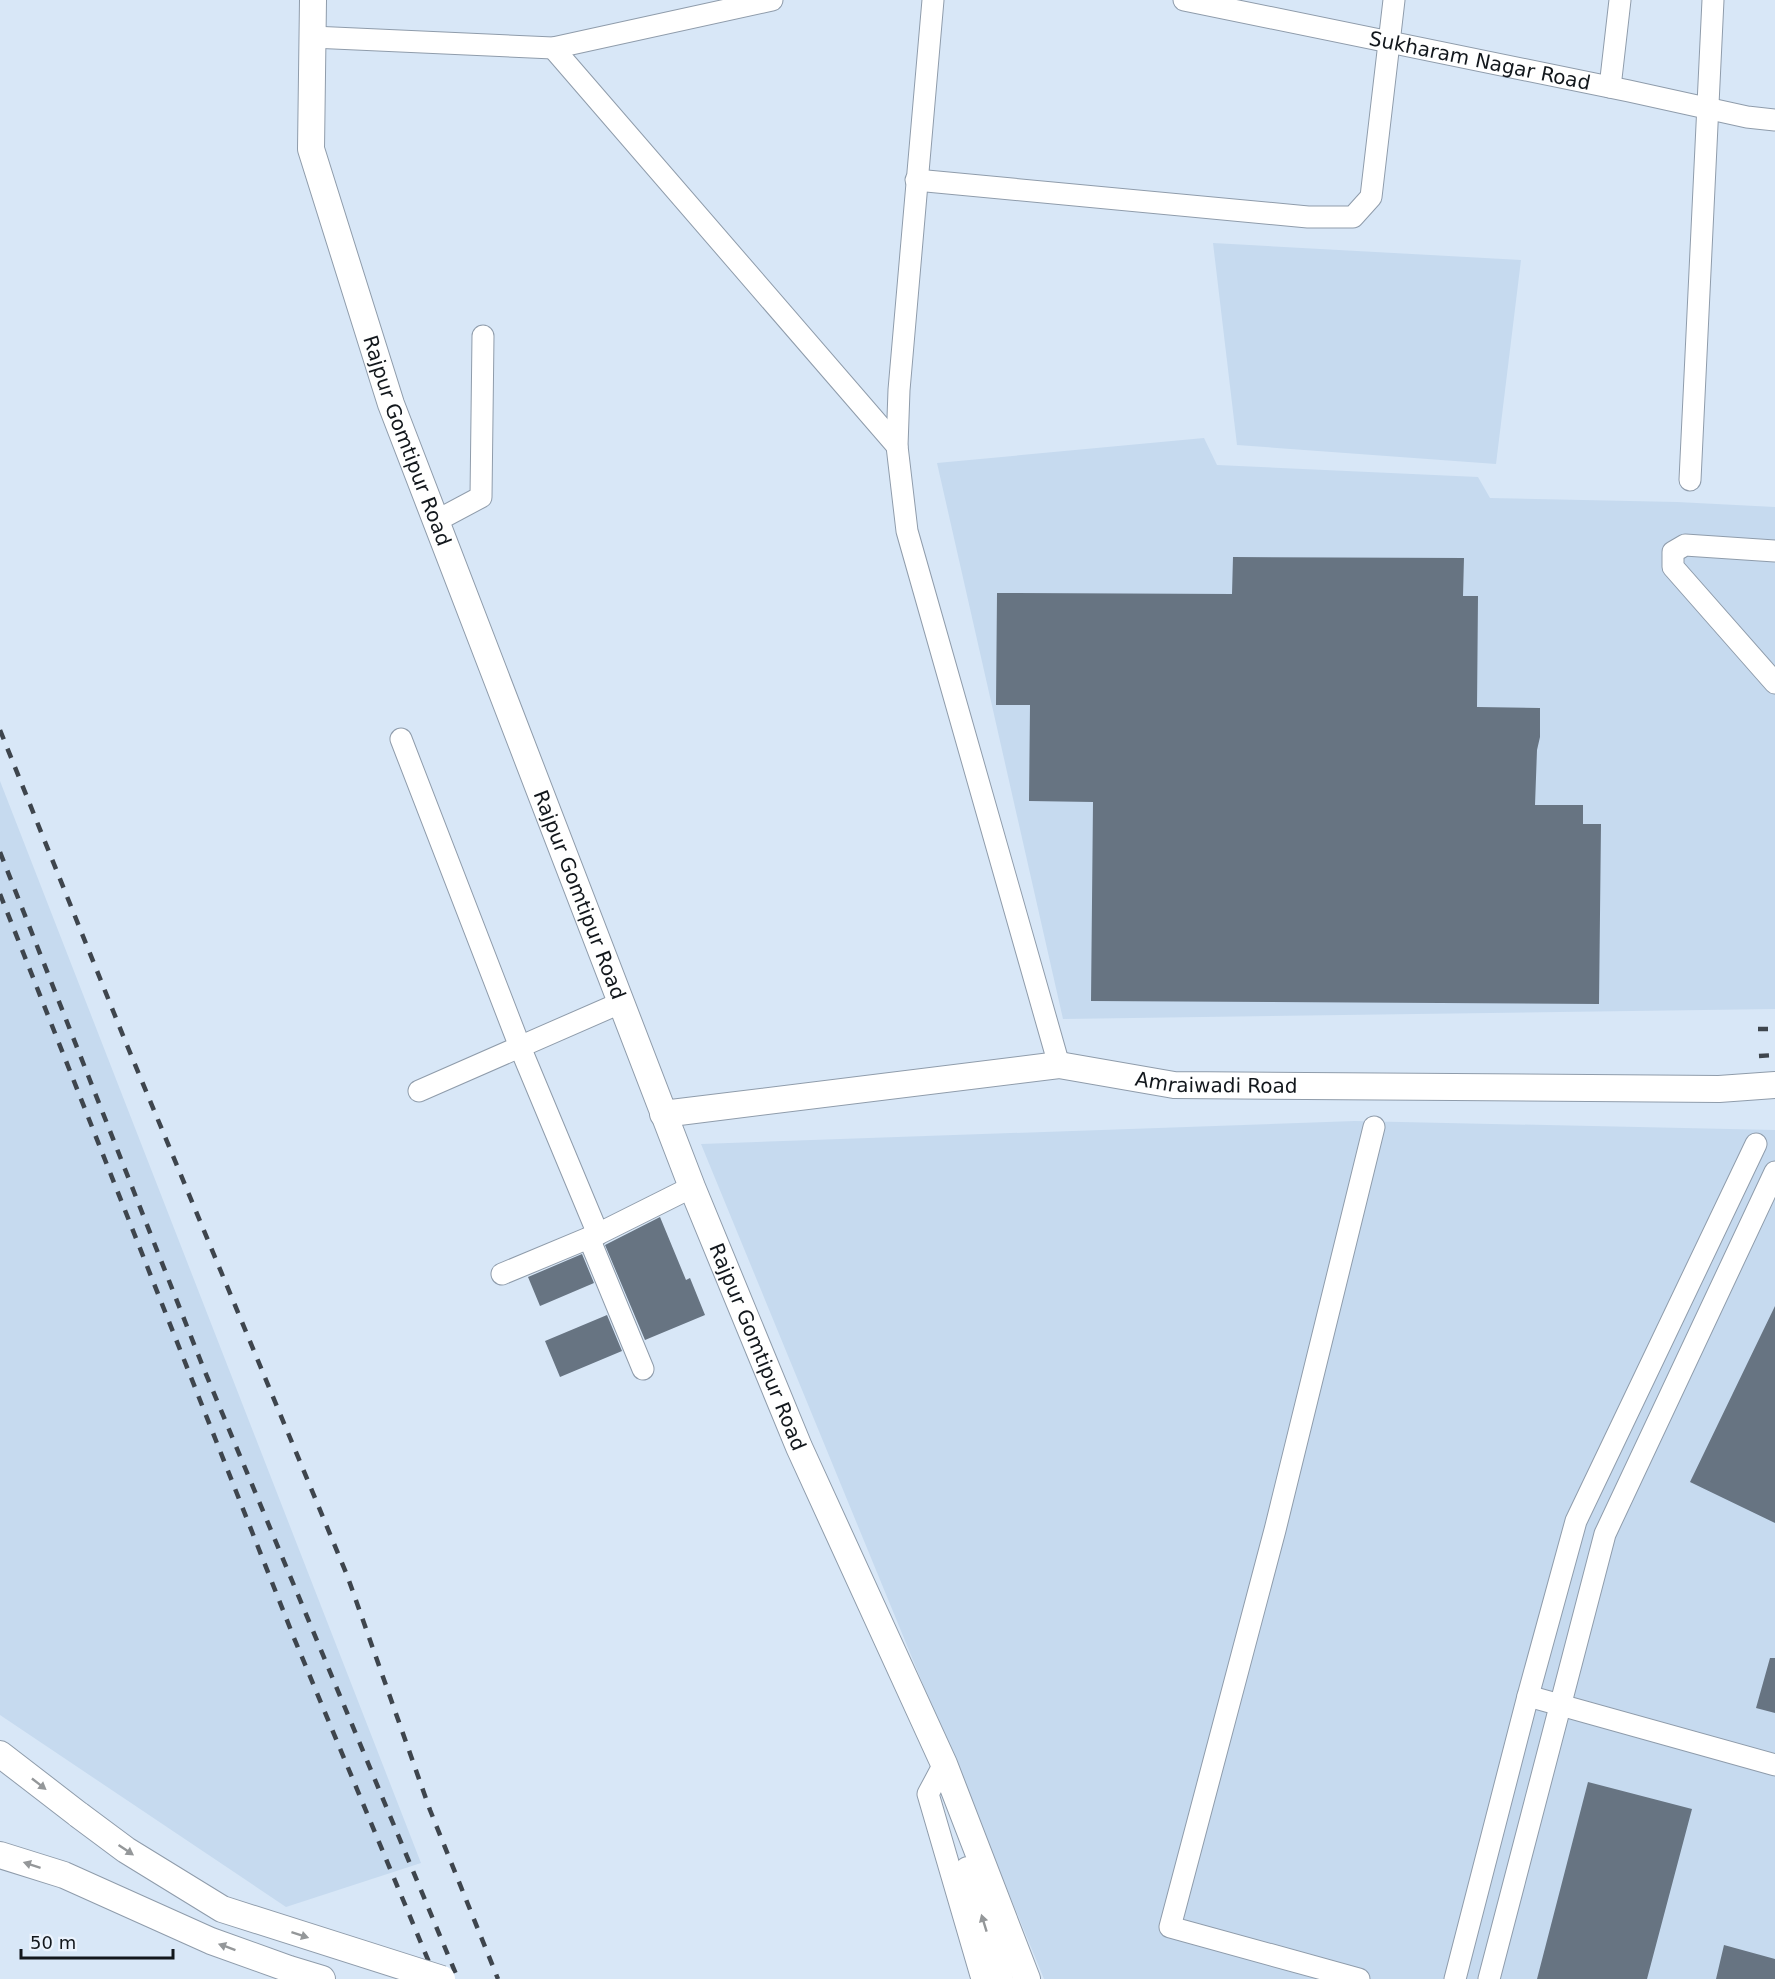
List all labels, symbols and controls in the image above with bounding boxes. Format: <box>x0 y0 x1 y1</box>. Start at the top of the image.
street label: Sukharam Nagar Road <box>1367 26 1593 95</box>
street label: Rajpur Gomtipur Road <box>358 332 456 549</box>
street label: Rajpur Gomtipur Road <box>529 787 631 1003</box>
street label: Amraiwadi Road <box>1133 1066 1298 1098</box>
street label: Rajpur Gomtipur Road <box>704 1240 811 1454</box>
one-way arrow <box>32 1778 47 1790</box>
one-way arrow <box>117 1844 133 1856</box>
one-way arrow <box>23 1860 41 1869</box>
one-way arrow <box>979 1913 989 1931</box>
scale bar <box>21 1922 172 1960</box>
one-way arrow <box>291 1930 309 1940</box>
text: 50 m <box>30 1932 76 1953</box>
one-way arrow <box>218 1942 236 1951</box>

